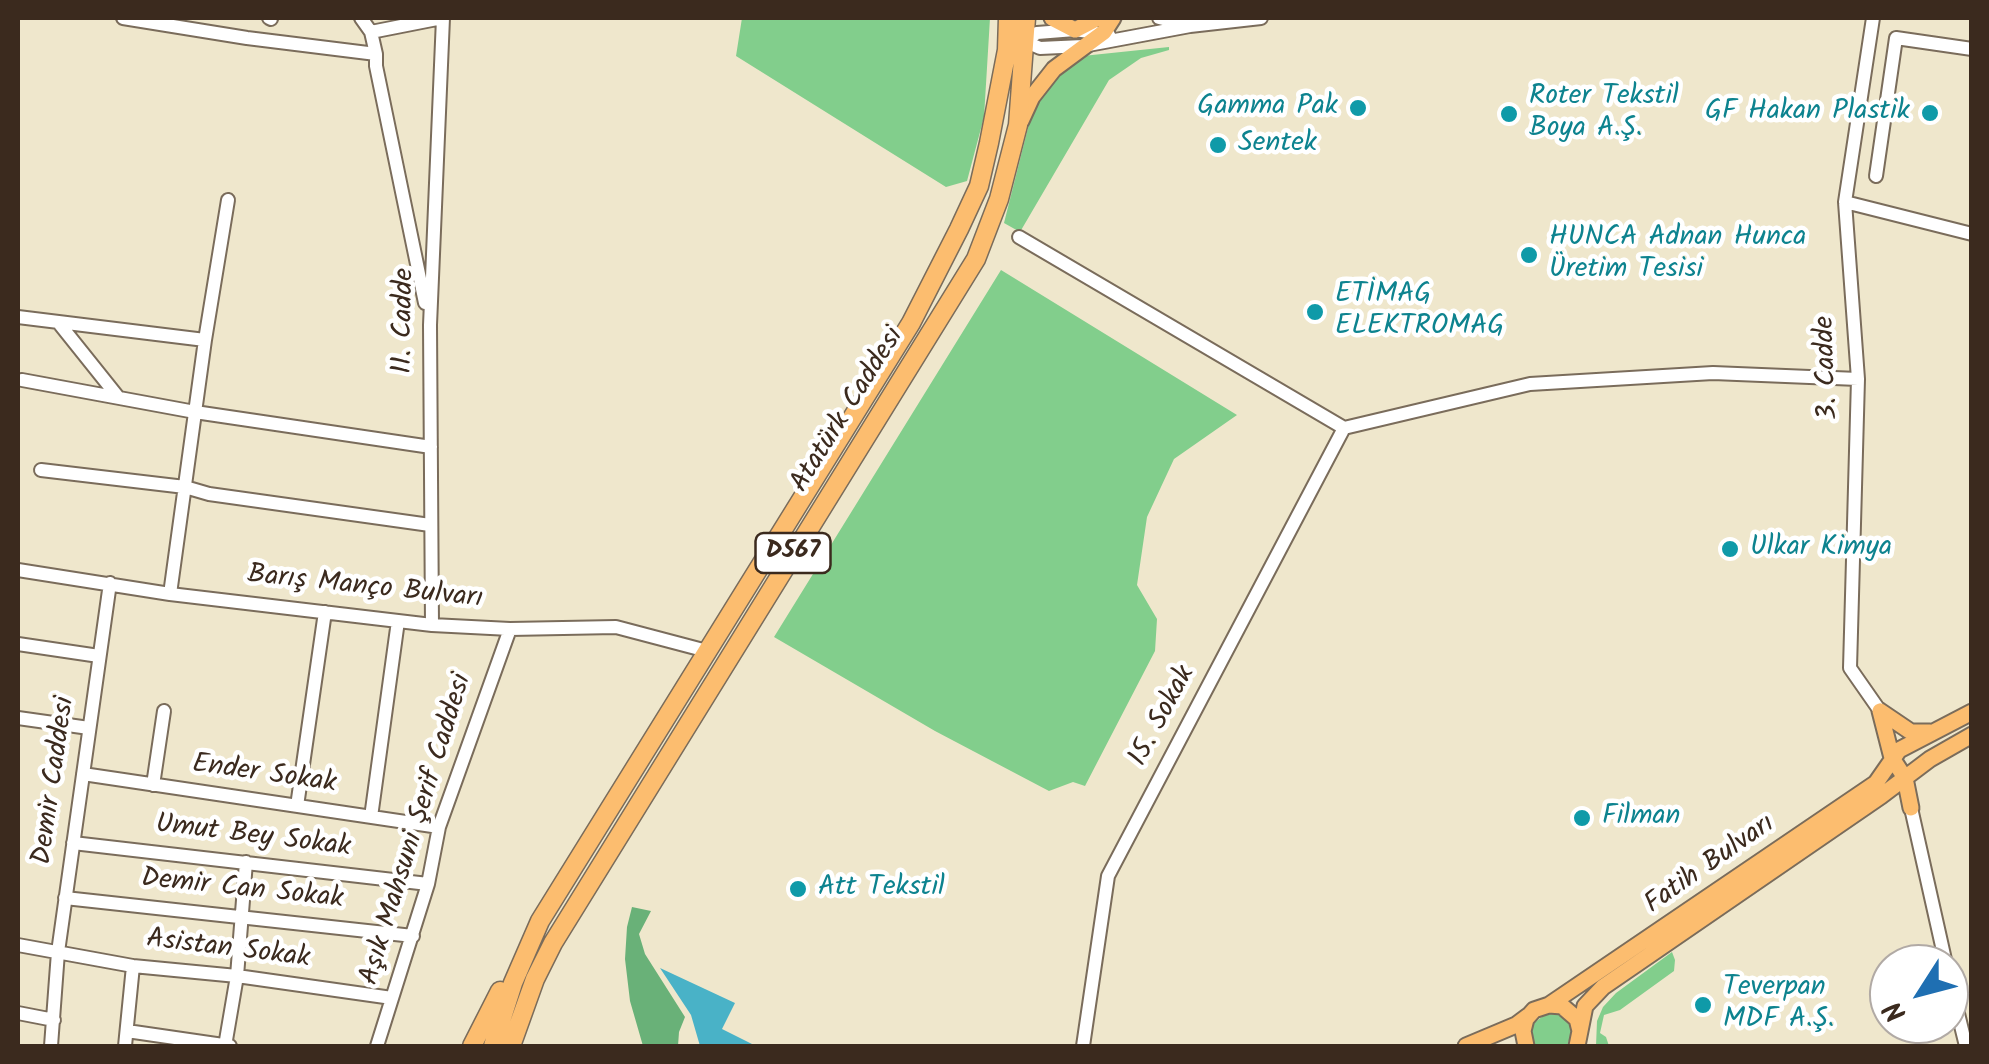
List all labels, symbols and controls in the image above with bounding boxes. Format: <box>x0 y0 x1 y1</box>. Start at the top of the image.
place label: Roter Tekstil Boya A.Ş. <box>1529 81 1679 147</box>
place label: Gamma Pak <box>1197 91 1338 125</box>
place label: GF Hakan Plastik <box>1705 96 1910 130</box>
marker: Gamma Pak <box>1347 97 1369 119</box>
marker: GF Hakan Plastik <box>1919 102 1941 124</box>
marker: Roter Tekstil Boya A.Ş. <box>1498 103 1520 125</box>
place label: Sentek <box>1238 128 1317 162</box>
marker: Sentek <box>1207 134 1229 156</box>
place label: HUNCA Adnan Hunca Üretim Tesisi <box>1549 222 1806 288</box>
marker: HUNCA Adnan Hunca Üretim Tesisi <box>1518 244 1540 266</box>
street label: 11. Cadde <box>388 268 424 374</box>
place label: ETİMAG ELEKTROMAG <box>1335 279 1504 345</box>
marker: ETİMAG ELEKTROMAG <box>1304 301 1326 323</box>
street label: 3. Cadde <box>1810 315 1848 421</box>
street label: Atatürk Caddesi <box>785 322 913 500</box>
place label: Ulkar Kimya <box>1750 532 1892 566</box>
road number: D567 <box>756 533 830 573</box>
marker: Ulkar Kimya <box>1719 538 1741 560</box>
street label: Barış Manço Bulvarı <box>245 560 485 618</box>
street label: 15. Sokak <box>1124 661 1204 773</box>
street label: Aşık Mahsuni Şerif Caddesi <box>355 670 481 990</box>
street label: Demir Caddesi <box>28 695 84 867</box>
street label: Ender Sokak <box>190 749 338 803</box>
place label: Filman <box>1602 801 1681 835</box>
marker: Filman <box>1571 807 1593 829</box>
street label: Umut Bey Sokak <box>154 809 352 867</box>
street label: Fatih Bulvarı <box>1639 809 1783 923</box>
street label: Demir Can Sokak <box>139 864 345 918</box>
place label: Att Tekstil <box>818 872 945 906</box>
marker: Att Tekstil <box>787 878 809 900</box>
street label: Asistan Sokak <box>144 924 312 978</box>
north arrow <box>1869 944 1969 1044</box>
place label: Teverpan MDF A.Ş. <box>1723 972 1834 1038</box>
text: N <box>1873 990 1919 1031</box>
marker: Teverpan MDF A.Ş. <box>1692 994 1714 1016</box>

